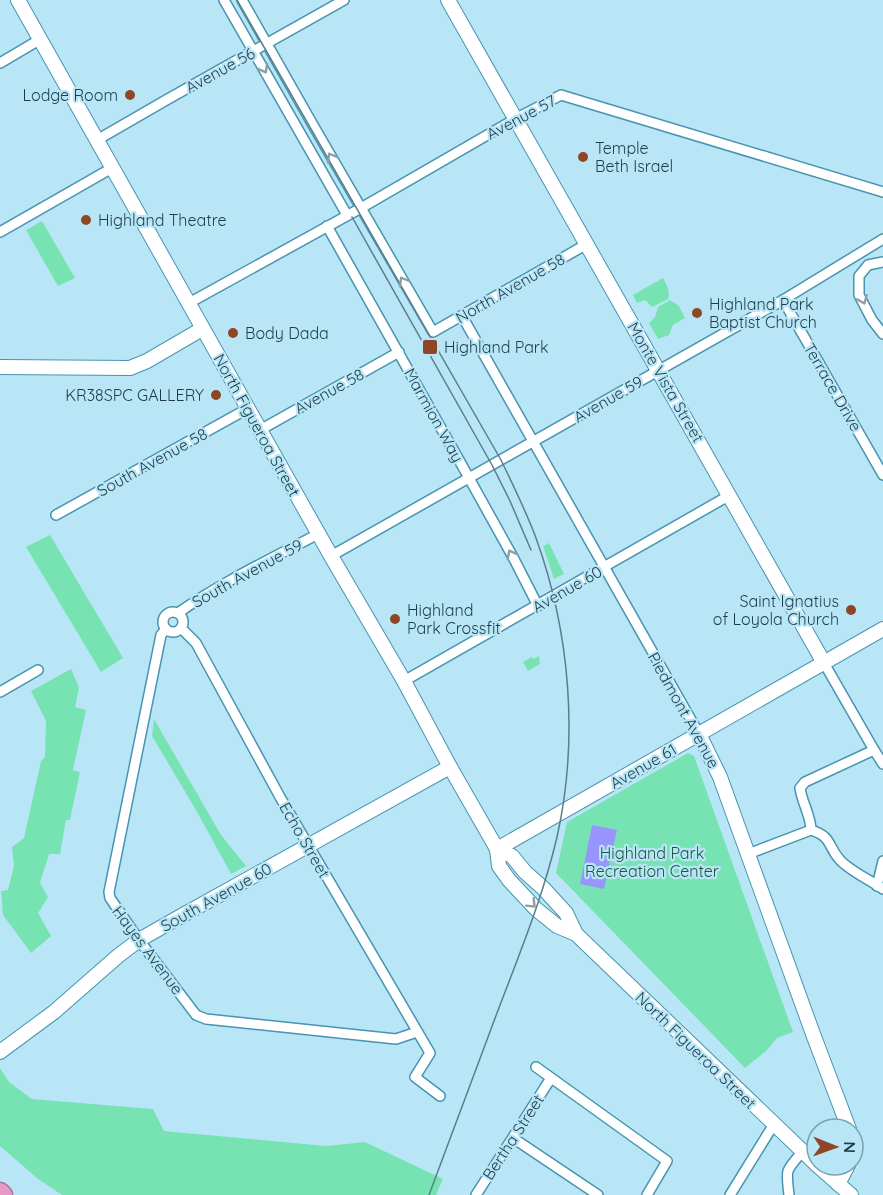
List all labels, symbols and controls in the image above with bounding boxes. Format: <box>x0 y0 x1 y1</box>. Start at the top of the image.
street label: Avenue 56 <box>182 43 259 97</box>
one-way arrow <box>257 62 269 73</box>
place label: Lodge Room <box>22 85 118 105</box>
marker: Lodge Room <box>123 88 137 102</box>
street label: Avenue 57 <box>483 90 559 144</box>
place label: Temple Beth Israel <box>595 138 673 176</box>
marker: Temple Beth Israel <box>576 150 590 164</box>
one-way arrow <box>327 153 339 163</box>
place label: Highland Theatre <box>98 210 227 230</box>
marker: Highland Theatre <box>79 213 93 227</box>
street label: North Avenue 58 <box>452 249 568 327</box>
one-way arrow <box>399 277 411 287</box>
place label: Highland Park Baptist Church <box>709 294 817 332</box>
one-way arrow <box>856 294 868 305</box>
marker: Highland Park Baptist Church <box>690 306 704 320</box>
street label: Monte Vista Street <box>623 318 709 446</box>
place label: Body Dada <box>245 323 329 343</box>
marker: Body Dada <box>226 326 240 340</box>
place label: Highland Park <box>444 337 549 357</box>
marker: Highland Park <box>421 338 439 356</box>
street label: Terrace Drive <box>800 339 866 435</box>
street label: North Figueroa Street <box>209 350 305 500</box>
street label: Avenue 58 <box>291 364 367 418</box>
street label: Marmion Way <box>400 364 468 466</box>
street label: Avenue 59 <box>570 371 646 427</box>
place label: KR38SPC GALLERY <box>65 385 204 405</box>
marker: KR38SPC GALLERY <box>209 388 223 402</box>
street label: South Avenue 58 <box>93 423 211 501</box>
street label: South Avenue 59 <box>188 534 306 612</box>
one-way arrow <box>507 550 518 560</box>
street label: Avenue 60 <box>529 561 605 617</box>
place label: Saint Ignatius of Loyola Church <box>713 591 839 629</box>
place label: Highland Park Crossfit <box>407 600 501 638</box>
marker: Saint Ignatius of Loyola Church <box>844 603 858 617</box>
marker: Highland Park Crossfit <box>388 612 402 626</box>
street label: Piedmont Avenue <box>644 648 724 772</box>
street label: Avenue 61 <box>606 739 680 793</box>
street label: Echo Street <box>275 799 335 881</box>
park label: Highland Park Recreation Center <box>585 843 719 881</box>
street label: South Avenue 60 <box>157 858 275 936</box>
one-way arrow <box>525 897 536 908</box>
street label: Hayes Avenue <box>108 902 188 998</box>
street label: North Figueroa Street <box>631 987 761 1113</box>
street label: Bertha Street <box>478 1090 548 1184</box>
north arrow <box>805 1117 865 1177</box>
text: N <box>840 1141 860 1153</box>

